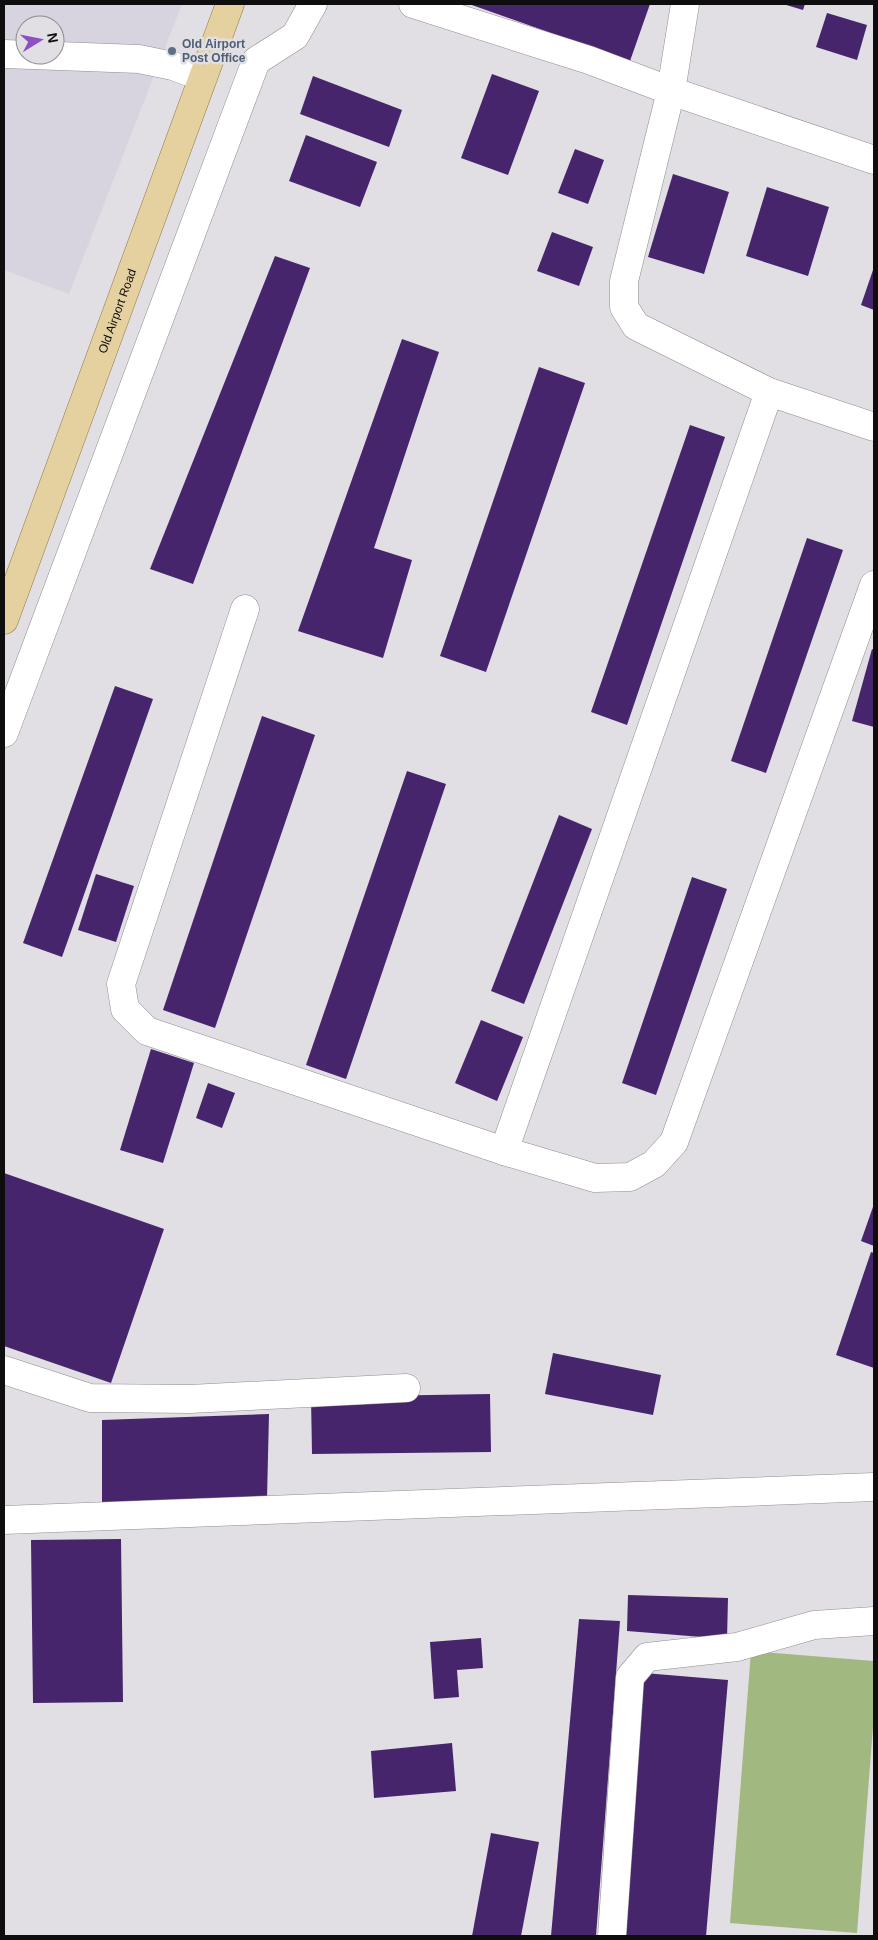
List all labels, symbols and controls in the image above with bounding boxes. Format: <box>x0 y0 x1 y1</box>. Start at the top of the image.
north arrow <box>15 15 65 65</box>
text: N <box>44 31 62 44</box>
place label: Old Airport Post Office <box>182 37 246 65</box>
marker: Old Airport Post Office <box>166 45 178 57</box>
street label: Old Airport Road <box>95 267 139 355</box>

